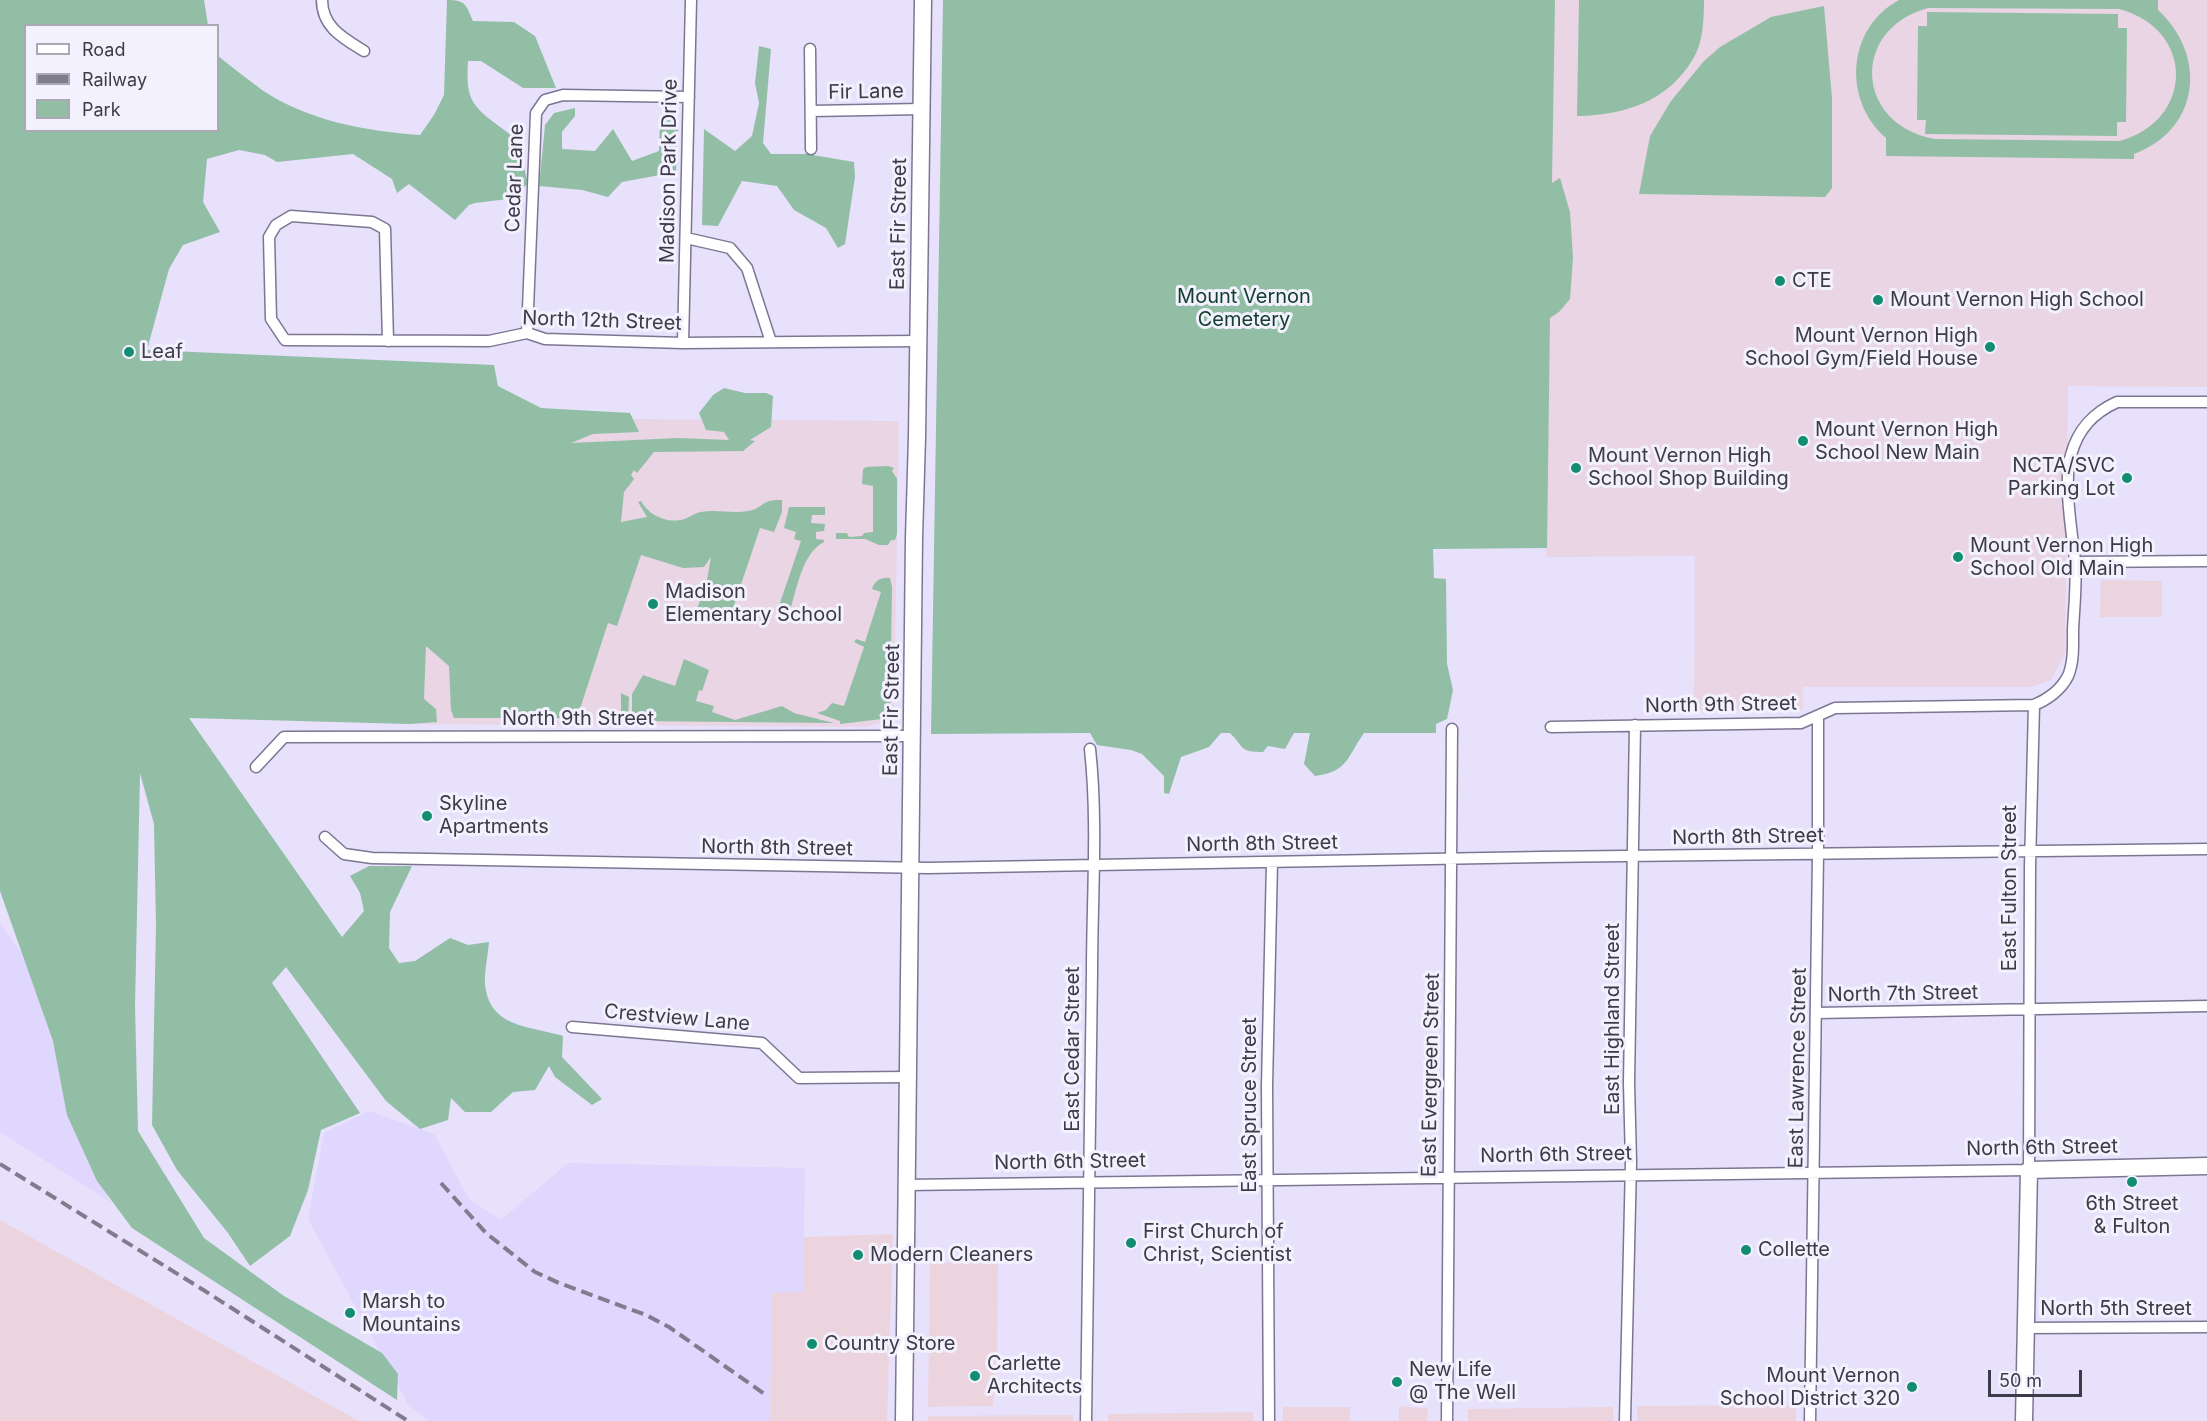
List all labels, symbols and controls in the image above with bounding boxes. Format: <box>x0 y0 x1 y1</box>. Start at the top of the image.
legend <box>24 24 219 132</box>
text: Road <box>82 39 125 60</box>
text: Railway <box>82 69 147 90</box>
street label: Madison Park Drive <box>655 79 683 263</box>
street label: Fir Lane <box>828 79 904 105</box>
text: Park <box>82 99 121 120</box>
street label: Cedar Lane <box>501 123 529 233</box>
street label: East Fir Street <box>886 158 912 290</box>
place label: CTE <box>1792 269 1832 293</box>
marker: CTE <box>1773 274 1787 288</box>
park label: Mount Vernon Cemetery <box>1177 285 1311 332</box>
place label: Mount Vernon High School <box>1890 288 2144 312</box>
marker: Mount Vernon High School <box>1871 293 1885 307</box>
street label: North 12th Street <box>522 306 682 336</box>
place label: Mount Vernon High School Gym/Field House <box>1745 324 1978 371</box>
place label: Leaf <box>141 340 183 364</box>
marker: Mount Vernon High School Gym/Field House <box>1983 340 1997 354</box>
marker: Leaf <box>122 345 136 359</box>
place label: Mount Vernon High School New Main <box>1815 418 1998 465</box>
marker: Mount Vernon High School New Main <box>1796 434 1810 448</box>
place label: Mount Vernon High School Shop Building <box>1588 444 1789 491</box>
place label: NCTA/SVC Parking Lot <box>2008 454 2115 501</box>
marker: Mount Vernon High School Shop Building <box>1569 461 1583 475</box>
marker: NCTA/SVC Parking Lot <box>2120 471 2134 485</box>
place label: Mount Vernon High School Old Main <box>1970 534 2153 581</box>
marker: Mount Vernon High School Old Main <box>1951 550 1965 564</box>
place label: Madison Elementary School <box>665 580 842 627</box>
marker: Madison Elementary School <box>646 597 660 611</box>
street label: East Fir Street <box>879 644 905 776</box>
street label: North 9th Street <box>1645 692 1797 718</box>
street label: North 9th Street <box>502 707 654 731</box>
place label: Skyline Apartments <box>439 792 549 839</box>
street label: East Fulton Street <box>1998 805 2022 971</box>
marker: Skyline Apartments <box>420 809 434 823</box>
street label: North 8th Street <box>1672 824 1824 850</box>
street label: North 8th Street <box>1186 831 1338 857</box>
street label: North 8th Street <box>701 835 853 861</box>
street label: East Highland Street <box>1601 923 1625 1115</box>
street label: East Cedar Street <box>1061 966 1085 1132</box>
street label: East Lawrence Street <box>1784 967 1812 1169</box>
street label: East Evergreen Street <box>1417 973 1445 1177</box>
street label: North 7th Street <box>1827 981 1979 1007</box>
street label: Crestview Lane <box>603 1000 751 1036</box>
street label: East Spruce Street <box>1238 1017 1262 1193</box>
street label: North 6th Street <box>1966 1135 2118 1161</box>
street label: North 6th Street <box>1480 1142 1632 1168</box>
street label: North 6th Street <box>994 1149 1146 1175</box>
marker: 6th Street & Fulton <box>2125 1175 2139 1189</box>
place label: 6th Street & Fulton <box>2086 1192 2178 1239</box>
place label: First Church of Christ, Scientist <box>1143 1220 1292 1267</box>
marker: First Church of Christ, Scientist <box>1124 1236 1138 1250</box>
place label: Collette <box>1758 1238 1830 1262</box>
place label: Modern Cleaners <box>870 1243 1033 1267</box>
marker: Collette <box>1739 1243 1753 1257</box>
marker: Modern Cleaners <box>851 1248 865 1262</box>
place label: Marsh to Mountains <box>362 1290 461 1337</box>
street label: North 5th Street <box>2040 1297 2192 1321</box>
marker: Marsh to Mountains <box>343 1306 357 1320</box>
place label: Country Store <box>824 1332 956 1356</box>
marker: Country Store <box>805 1337 819 1351</box>
place label: Carlette Architects <box>987 1352 1082 1399</box>
place label: New Life @ The Well <box>1409 1358 1516 1405</box>
scale bar <box>1991 1358 2086 1396</box>
place label: Mount Vernon School District 320 <box>1720 1364 1900 1411</box>
marker: Carlette Architects <box>968 1369 982 1383</box>
text: 50 m <box>1999 1370 2042 1391</box>
marker: New Life @ The Well <box>1390 1375 1404 1389</box>
marker: Mount Vernon School District 320 <box>1905 1380 1919 1394</box>

